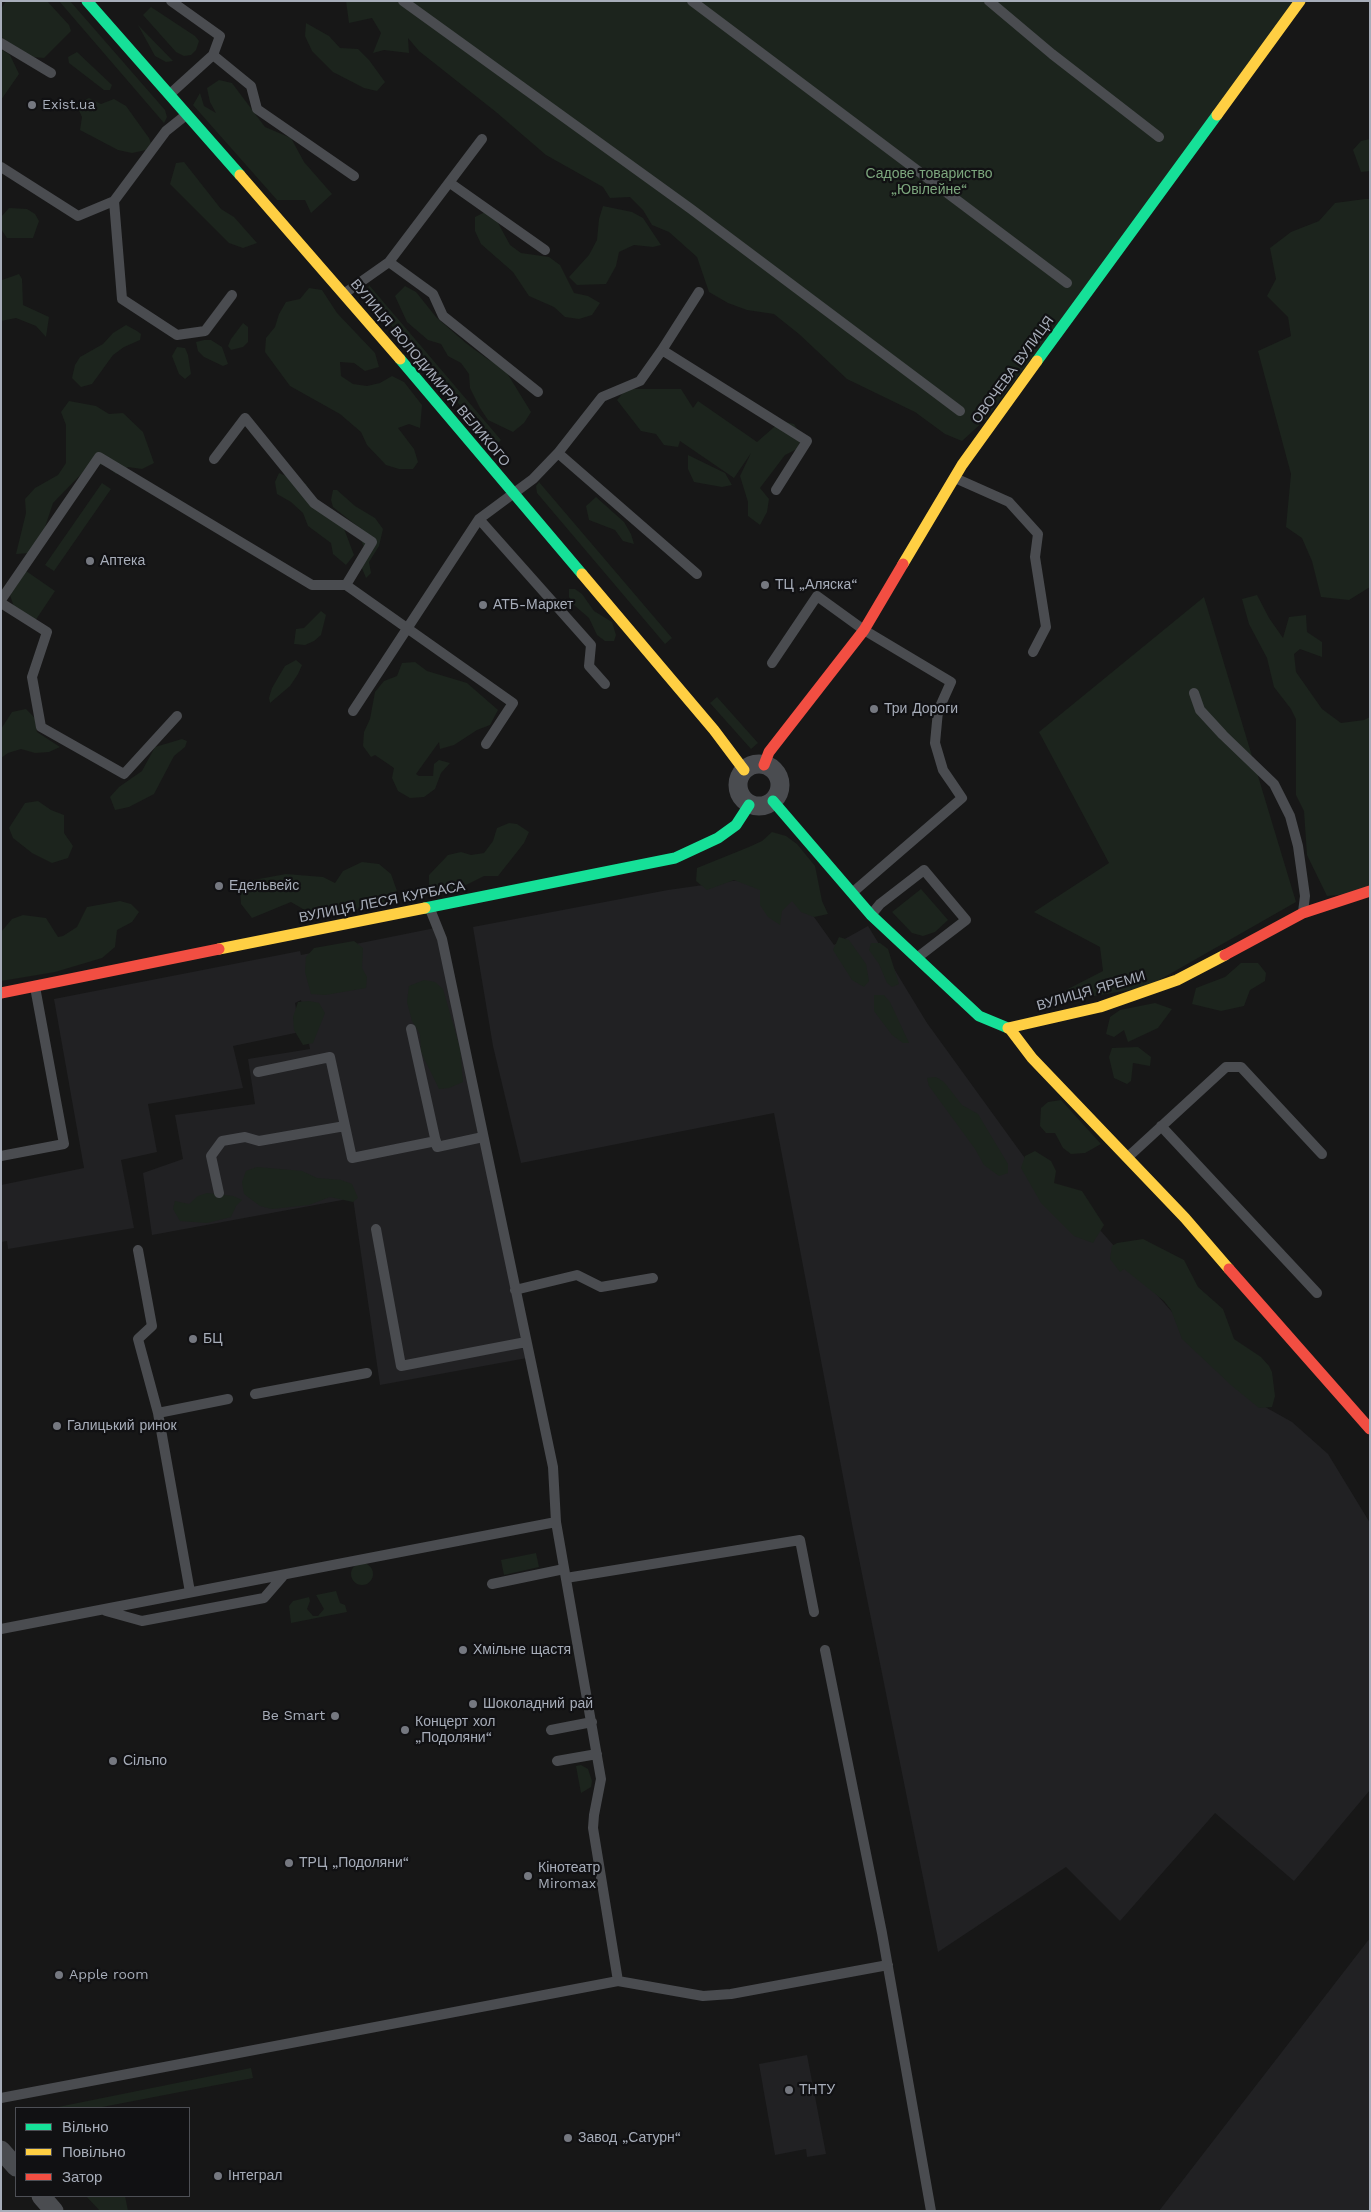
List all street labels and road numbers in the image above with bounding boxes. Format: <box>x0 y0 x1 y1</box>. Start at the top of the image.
street label: ВУЛИЦЯ ВОЛОДИМИРА ВЕЛИКОГО <box>347 276 513 470</box>
street label: ОВОЧЕВА ВУЛИЦЯ <box>968 313 1058 427</box>
street label: ВУЛИЦЯ ЛЕСЯ КУРБАСА <box>297 878 467 926</box>
street label: ВУЛИЦЯ ЯРЕМИ <box>1035 967 1147 1015</box>

